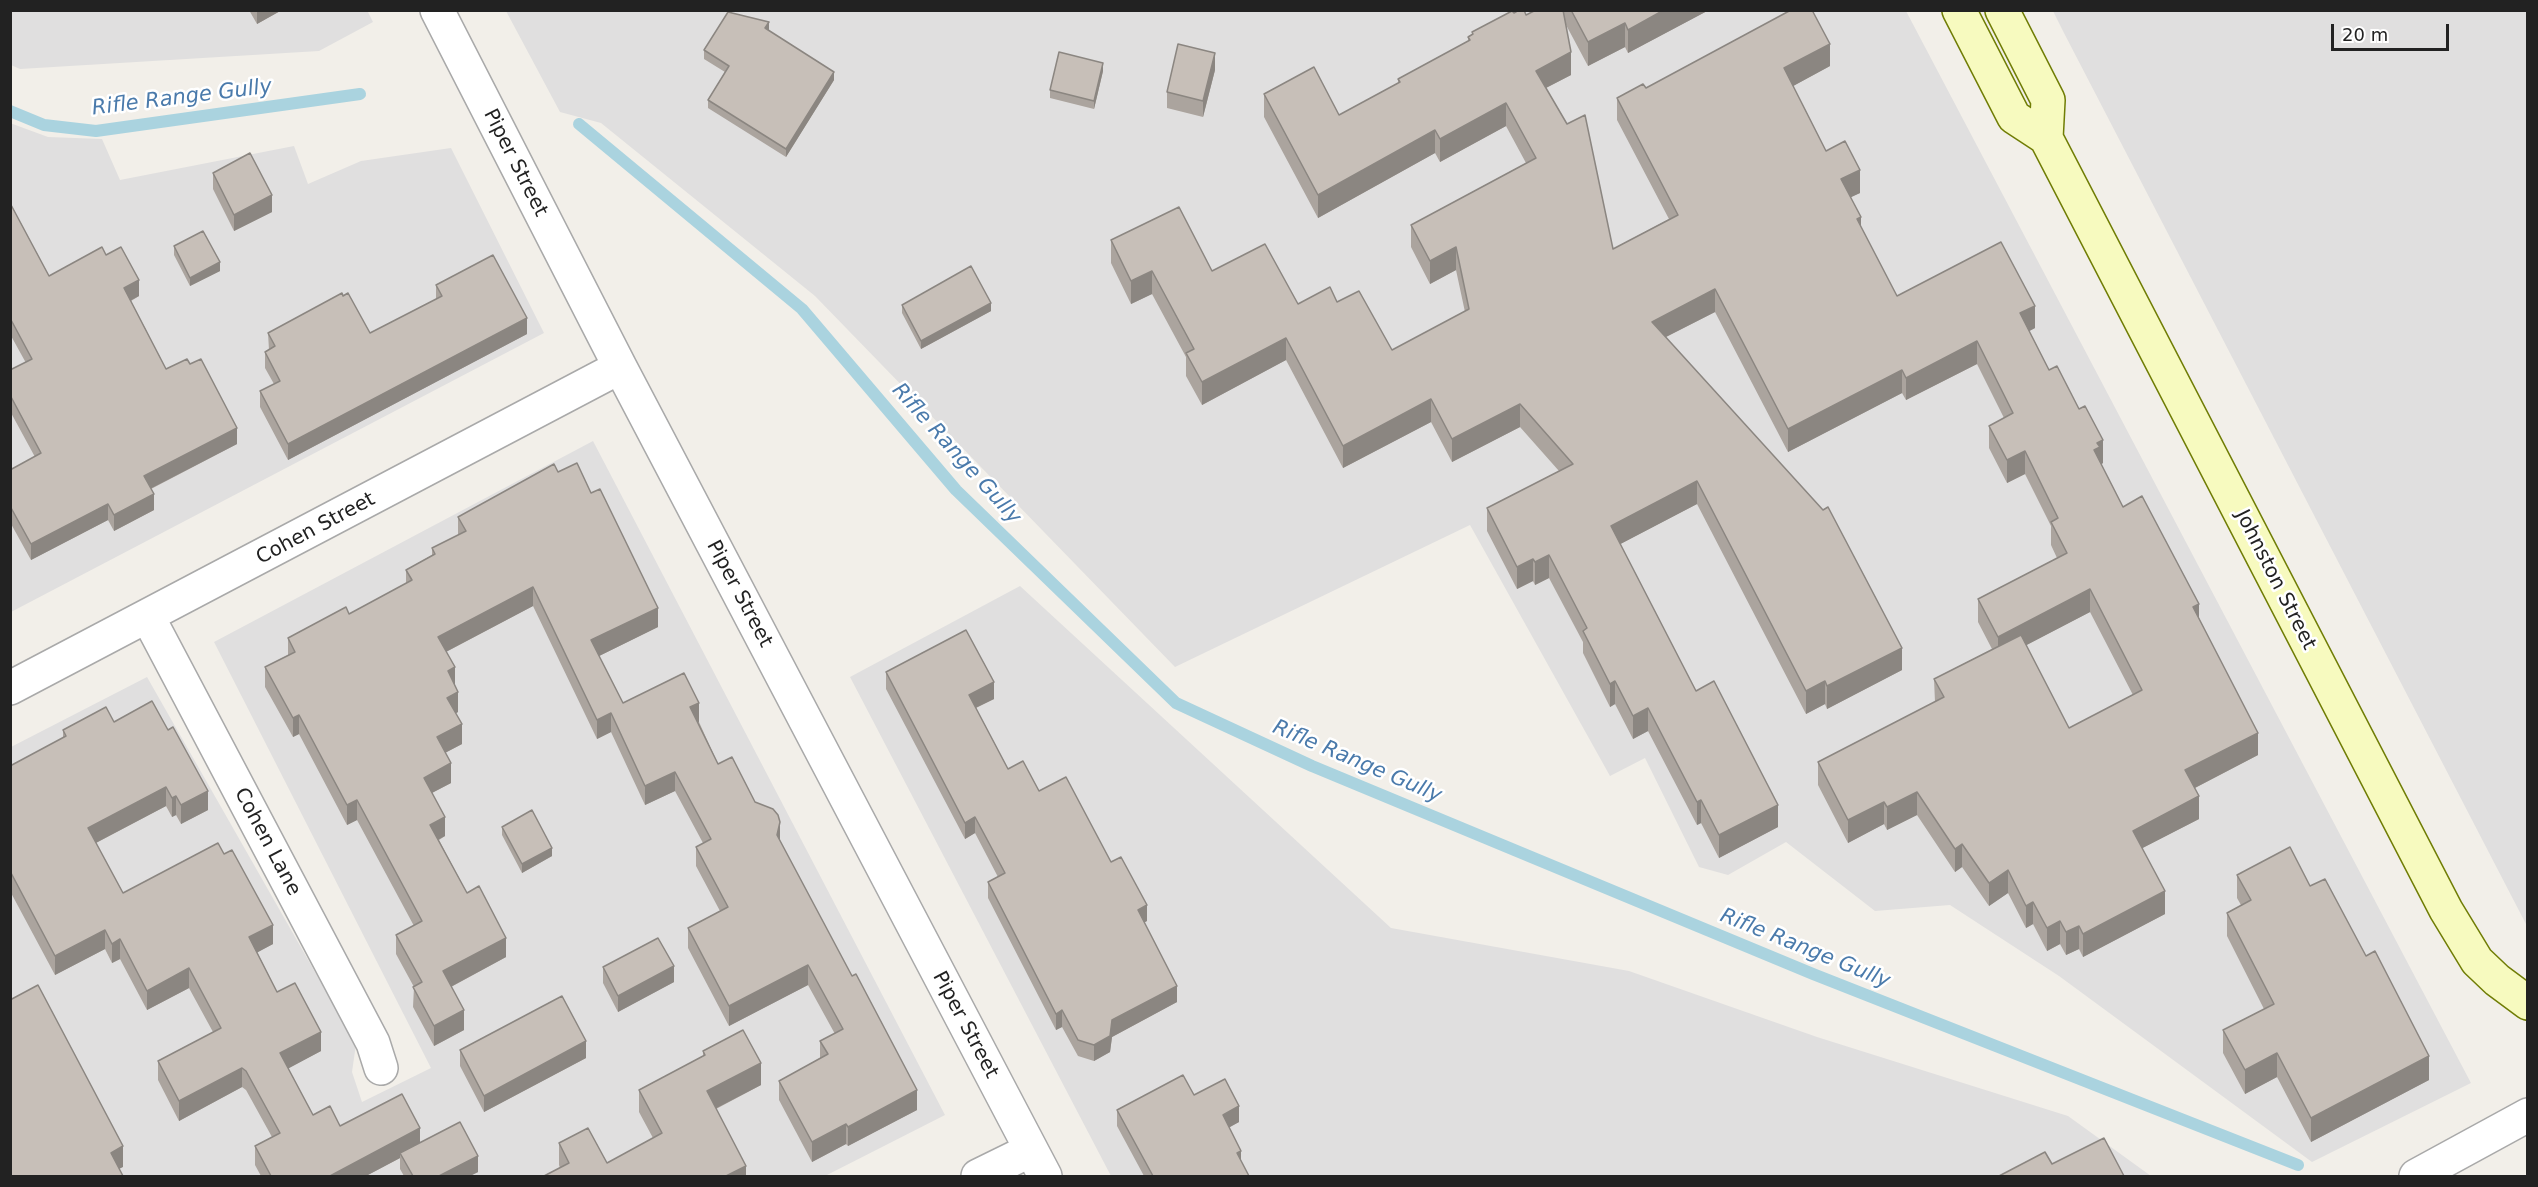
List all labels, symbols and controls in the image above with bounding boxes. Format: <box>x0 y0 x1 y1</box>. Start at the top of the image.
scale bar <box>2334 12 2452 50</box>
text: 20 m <box>2342 24 2388 45</box>
water label: Rifle Range Gully <box>91 74 273 122</box>
street label: Piper Street <box>478 105 552 221</box>
water label: Rifle Range Gully <box>886 378 1026 530</box>
street label: Cohen Street <box>253 488 379 570</box>
street label: Johnston Street <box>2229 506 2321 654</box>
street label: Piper Street <box>701 536 777 652</box>
water label: Rifle Range Gully <box>1269 715 1445 809</box>
street label: Cohen Lane <box>229 784 305 900</box>
water label: Rifle Range Gully <box>1716 903 1894 995</box>
street label: Piper Street <box>927 967 1003 1083</box>

